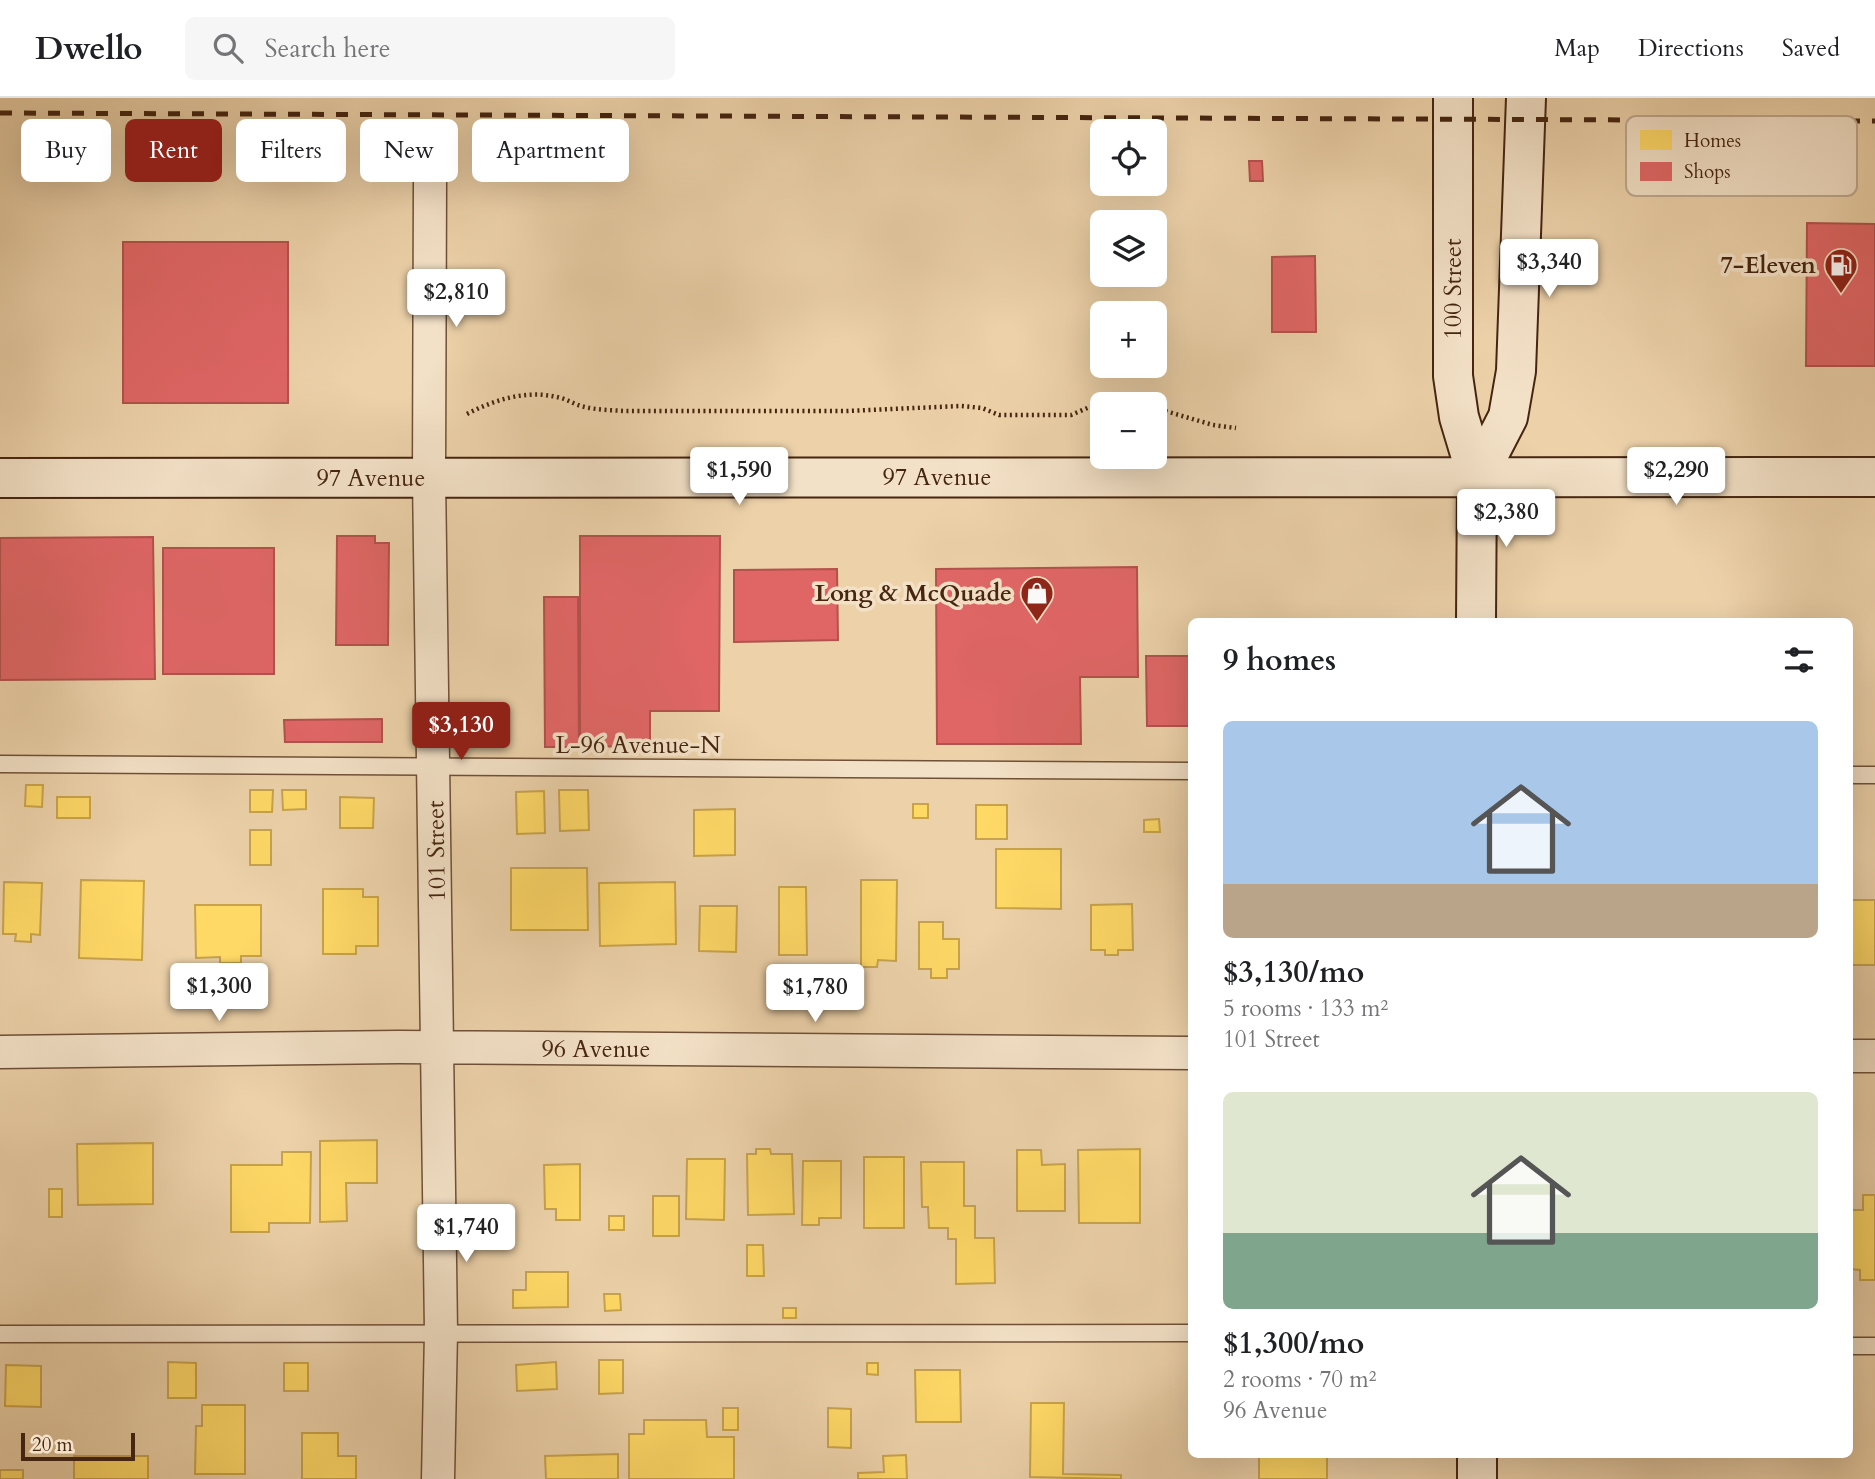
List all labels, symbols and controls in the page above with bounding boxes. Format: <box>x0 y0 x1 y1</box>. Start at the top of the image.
search box <box>185 17 675 80</box>
text: Dwello <box>35 26 143 71</box>
icon: search <box>209 29 247 67</box>
text: Search here <box>265 31 391 66</box>
text: Map <box>1554 32 1600 65</box>
text: Directions <box>1638 32 1744 65</box>
text: Saved <box>1782 32 1840 65</box>
legend <box>1626 116 1857 196</box>
chip: Buy <box>21 119 111 182</box>
chip: Rent <box>125 119 222 182</box>
chip: Filters <box>236 119 346 182</box>
chip: New <box>360 119 458 182</box>
chip: Apartment <box>472 119 629 182</box>
map controls <box>1090 119 1167 469</box>
button: locate <box>1090 119 1167 196</box>
text: Homes <box>1684 128 1741 154</box>
text: Shops <box>1684 159 1731 185</box>
button: layers <box>1090 210 1167 287</box>
street label: 100 Street <box>1437 238 1470 340</box>
pin: $3,340 <box>1492 240 1606 299</box>
text: $3,340 <box>1516 246 1582 277</box>
fuel station icon: 7-Eleven <box>1822 246 1860 295</box>
place label: 7-Eleven <box>1720 249 1817 282</box>
pin: $2,810 <box>399 270 513 329</box>
text: $2,810 <box>423 276 489 307</box>
button: + <box>1090 301 1167 378</box>
button: − <box>1090 392 1167 469</box>
pin: $1,590 <box>682 448 796 507</box>
pin: $2,290 <box>1619 448 1733 507</box>
text: $1,590 <box>706 454 772 485</box>
text: $2,290 <box>1643 454 1709 485</box>
street label: 97 Avenue <box>883 461 991 494</box>
street label: 97 Avenue <box>317 462 425 495</box>
pin: $2,380 <box>1449 490 1563 549</box>
text: $2,380 <box>1473 496 1539 527</box>
shop icon: Long & McQuade <box>1018 574 1056 623</box>
place label: Long & McQuade <box>815 577 1012 610</box>
text: 9 homes <box>1223 640 1336 681</box>
icon: filters <box>1780 641 1818 679</box>
pin: $3,130 <box>404 702 518 762</box>
text: $3,130 <box>428 709 494 740</box>
street label: L-96 Avenue-N <box>555 729 721 762</box>
icon: home <box>1458 766 1584 892</box>
street label: 101 Street <box>419 800 454 902</box>
text: $3,130/mo <box>1223 952 1364 993</box>
pin: $1,300 <box>162 964 276 1023</box>
pin: $1,780 <box>758 964 872 1024</box>
text: $1,300 <box>186 970 252 1001</box>
text: $1,780 <box>782 971 848 1002</box>
text: 5 rooms · 133 m² <box>1223 993 1388 1024</box>
text: 101 Street <box>1223 1024 1320 1055</box>
street label: 96 Avenue <box>542 1033 650 1066</box>
icon: home <box>1458 1137 1584 1263</box>
pin: $1,740 <box>409 1204 523 1264</box>
text: $1,740 <box>433 1211 499 1242</box>
text: $1,300/mo <box>1223 1323 1364 1364</box>
text: 2 rooms · 70 m² <box>1223 1364 1376 1395</box>
text: 96 Avenue <box>1223 1395 1327 1426</box>
scale bar <box>21 1430 135 1462</box>
text: 20 m <box>32 1432 73 1458</box>

